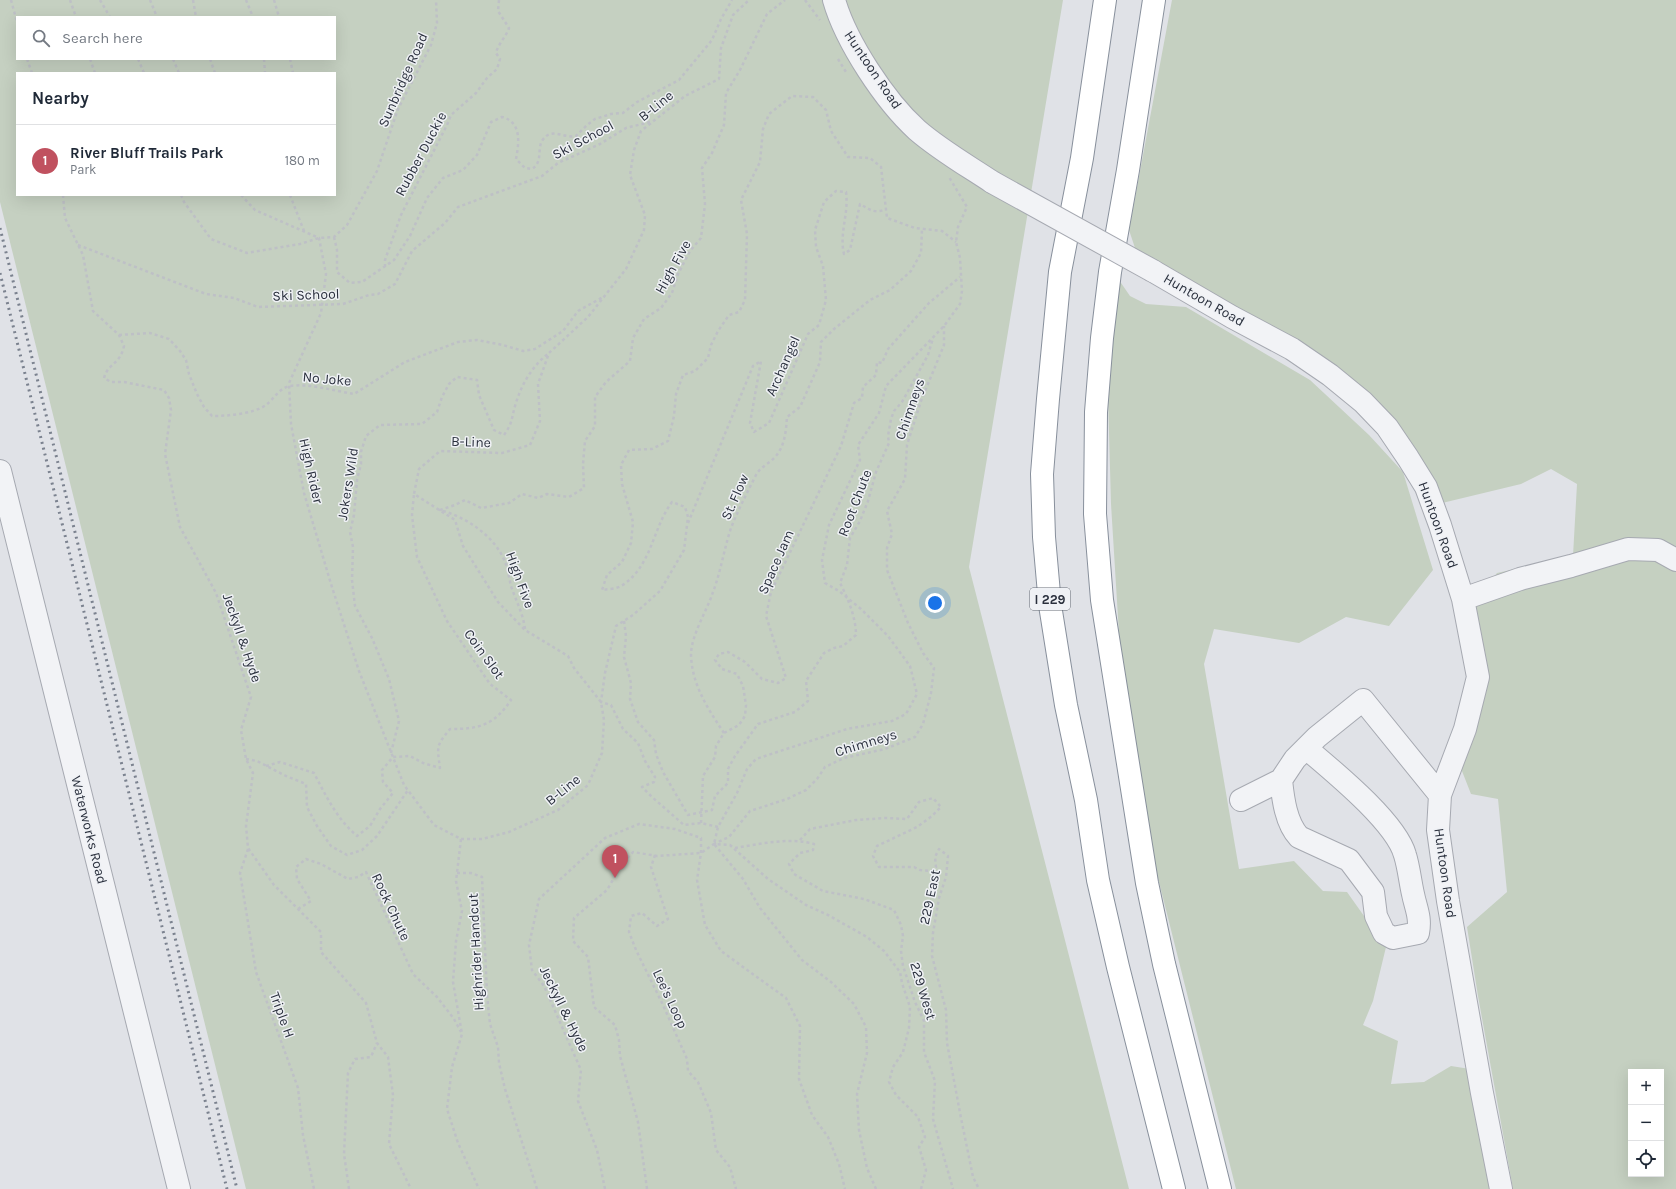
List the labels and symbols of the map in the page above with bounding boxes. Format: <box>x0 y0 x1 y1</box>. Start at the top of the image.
street label: Huntoon Road <box>841 28 905 112</box>
street label: Sunbridge Road <box>375 30 431 130</box>
street label: B-Line <box>635 87 677 125</box>
street label: Rubber Duckie <box>392 109 450 199</box>
street label: Ski School <box>549 117 617 163</box>
street label: High Five <box>651 237 695 297</box>
street label: Huntoon Road <box>1160 270 1248 330</box>
street label: Ski School <box>272 285 340 305</box>
street label: Archangel <box>762 333 804 399</box>
street label: No Joke <box>302 368 352 390</box>
street label: Chimneys <box>892 376 928 442</box>
street label: B-Line <box>451 433 491 451</box>
street label: High Rider <box>295 437 327 506</box>
street label: Jokers Wild <box>334 447 362 521</box>
street label: Root Chute <box>834 467 876 539</box>
street label: St. Flow <box>717 471 753 523</box>
street label: Huntoon Road <box>1414 479 1462 571</box>
street label: Space Jam <box>754 527 798 597</box>
street label: High Five <box>502 549 538 611</box>
road number: I 229 <box>1030 588 1070 610</box>
street label: Jeckyll & Hyde <box>219 591 265 685</box>
your location <box>925 593 945 613</box>
street label: Coin Slot <box>460 626 508 682</box>
street label: Chimneys <box>833 726 899 760</box>
street label: B-Line <box>542 771 584 809</box>
street label: Waterworks Road <box>67 774 111 886</box>
street label: Huntoon Road <box>1430 827 1460 919</box>
pin: 1 <box>602 845 628 878</box>
street label: 229 East <box>916 868 944 926</box>
street label: Rock Chute <box>368 870 414 944</box>
street label: Highrider Handcut <box>464 893 488 1011</box>
street label: 229 West <box>906 960 940 1022</box>
street label: Jeckyll & Hyde <box>536 964 592 1054</box>
street label: Lee's Loop <box>649 967 691 1031</box>
street label: Triple H <box>266 990 298 1040</box>

